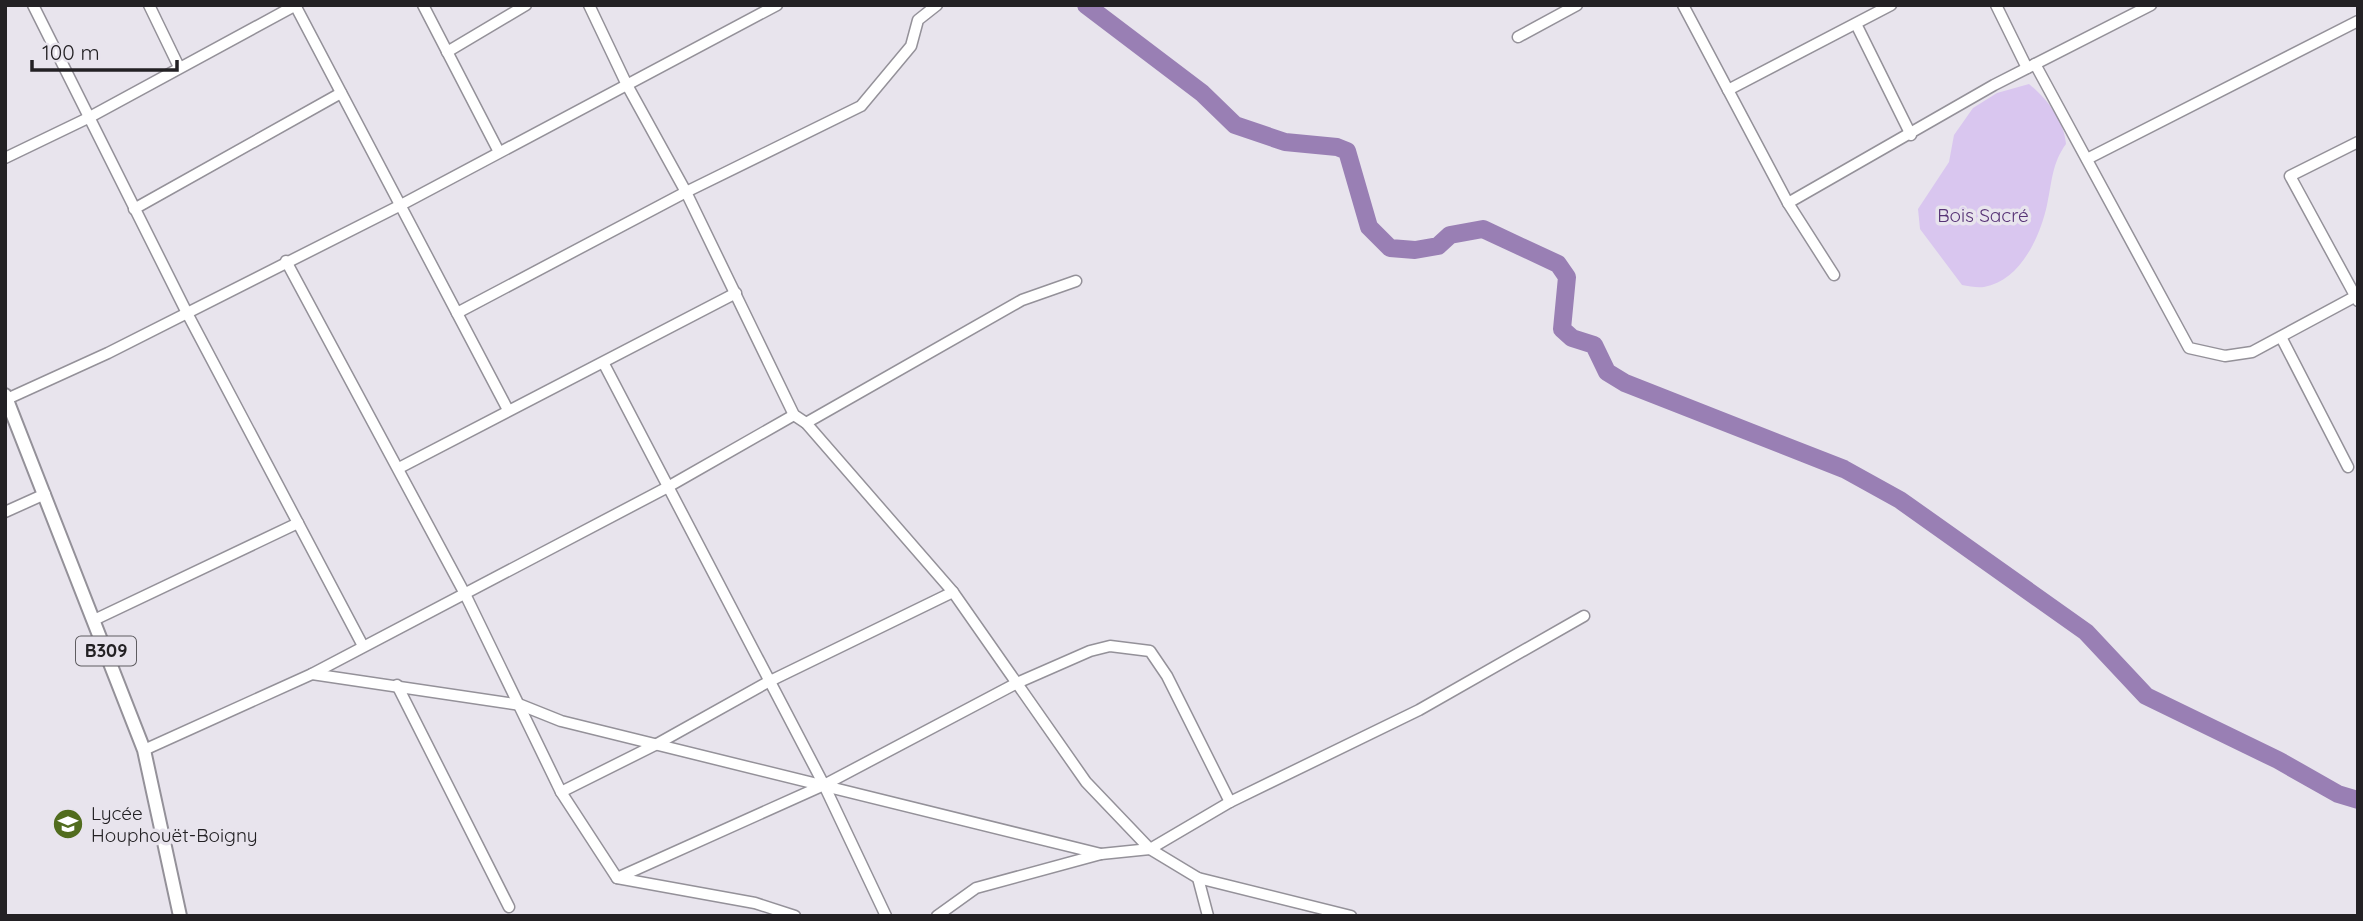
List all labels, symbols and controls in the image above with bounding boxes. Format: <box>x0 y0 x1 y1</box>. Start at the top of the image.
scale bar <box>32 28 177 72</box>
text: 100 m <box>42 39 100 65</box>
park label: Bois Sacré <box>1937 203 2029 227</box>
road number: B309 <box>76 636 136 666</box>
place label: Lycée Houphouët-Boigny <box>91 801 258 847</box>
school or university icon: Lycée Houphouët-Boigny <box>51 807 85 841</box>

